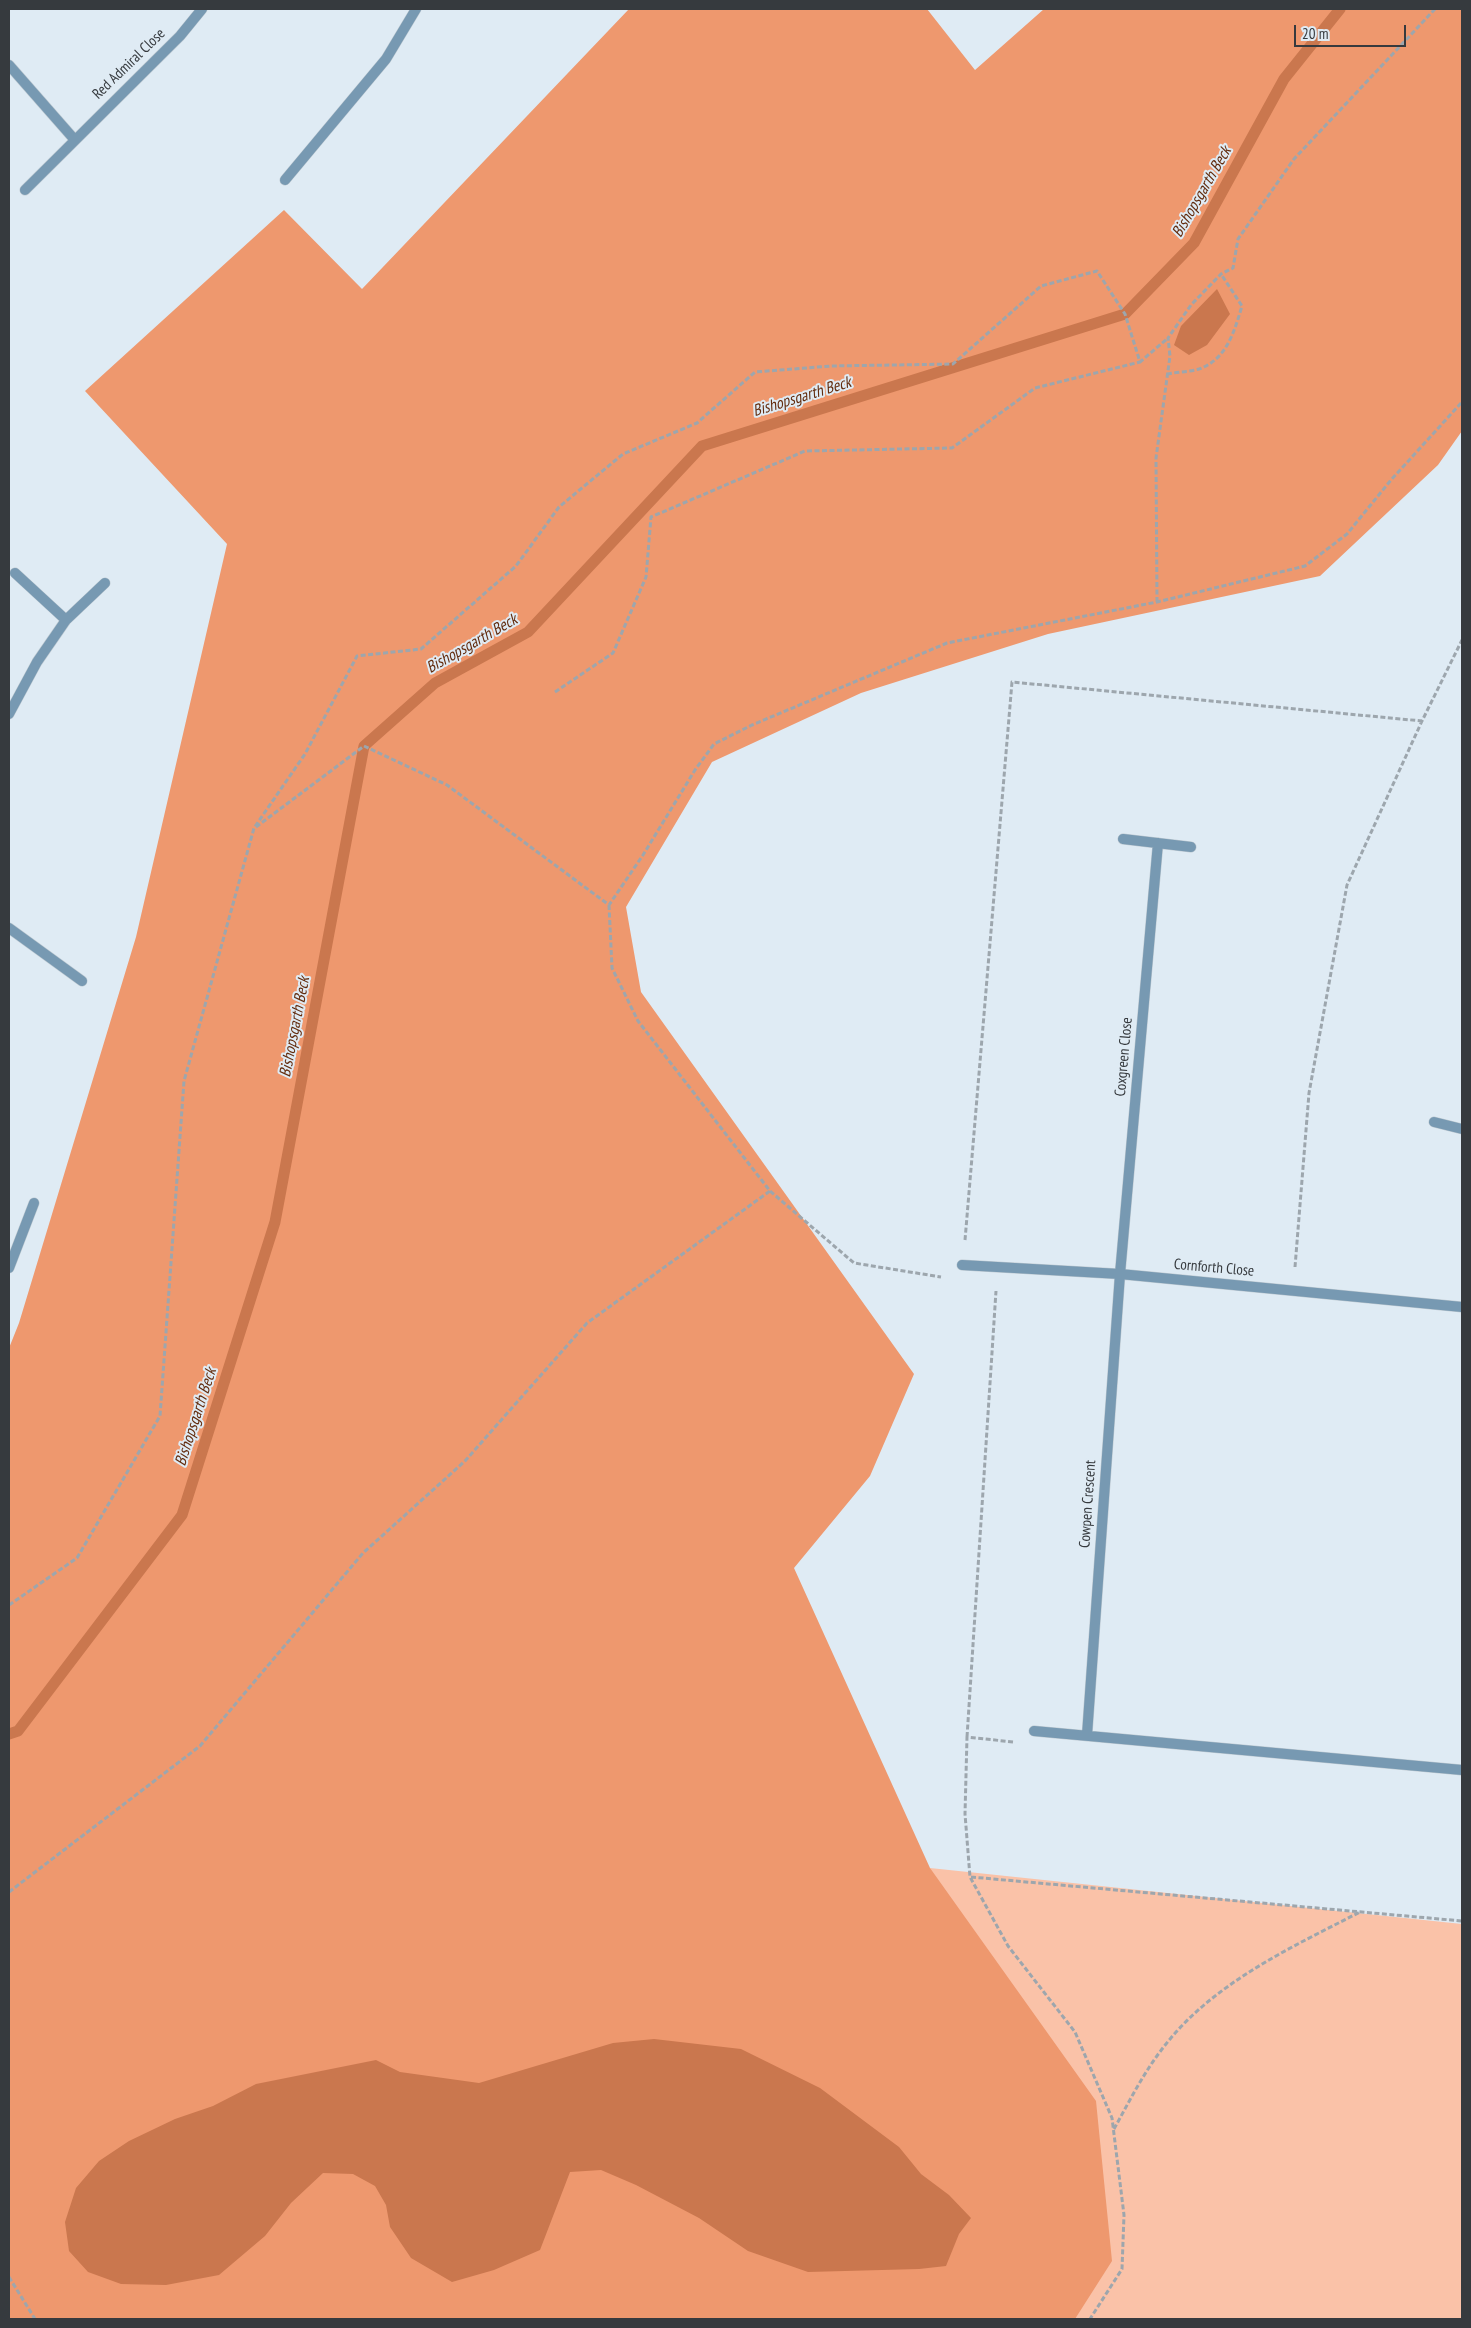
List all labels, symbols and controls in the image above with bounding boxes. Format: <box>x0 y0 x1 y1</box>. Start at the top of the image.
scale bar <box>1296 15 1408 47</box>
text: 20 m <box>1302 24 1328 43</box>
street label: Red Admiral Close <box>89 25 169 103</box>
water label: Bishopsgarth Beck <box>1168 143 1236 241</box>
water label: Bishopsgarth Beck <box>751 373 853 421</box>
water label: Bishopsgarth Beck <box>423 610 521 678</box>
water label: Bishopsgarth Beck <box>276 975 314 1079</box>
street label: Coxgreen Close <box>1112 1017 1136 1097</box>
street label: Cornforth Close <box>1173 1256 1255 1280</box>
water label: Bishopsgarth Beck <box>171 1366 221 1468</box>
street label: Cowpen Crescent <box>1076 1459 1100 1549</box>

